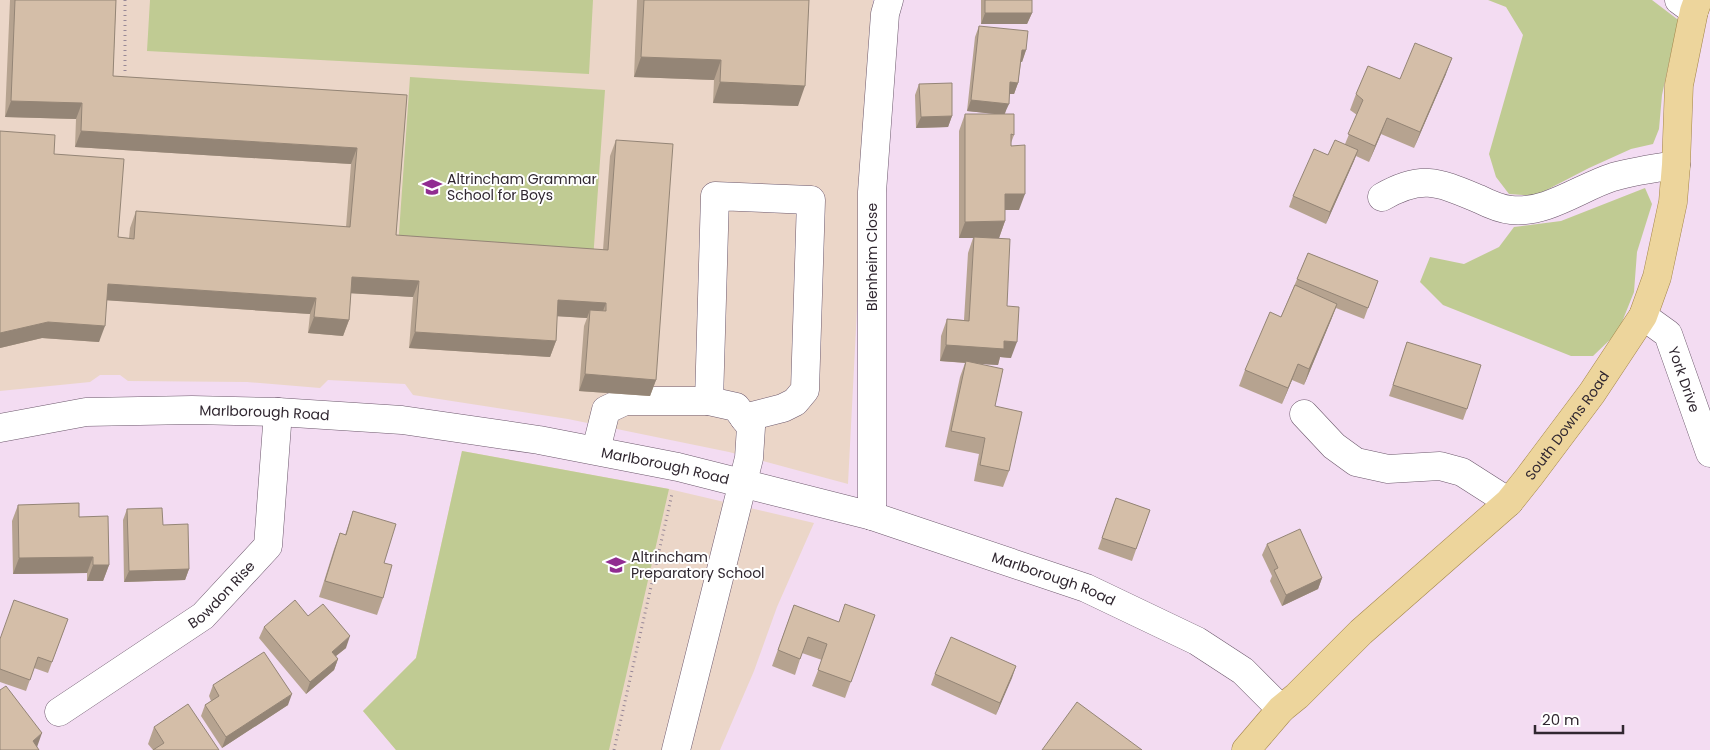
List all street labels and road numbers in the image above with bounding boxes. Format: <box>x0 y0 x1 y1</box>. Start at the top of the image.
street label: Blenheim Close <box>862 203 882 311</box>
street label: York Drive <box>1663 344 1705 415</box>
street label: South Downs Road <box>1520 367 1614 484</box>
street label: Marlborough Road <box>199 400 330 425</box>
street label: Marlborough Road <box>599 442 731 490</box>
street label: Marlborough Road <box>989 547 1119 611</box>
street label: Bowdon Rise <box>184 556 260 633</box>

